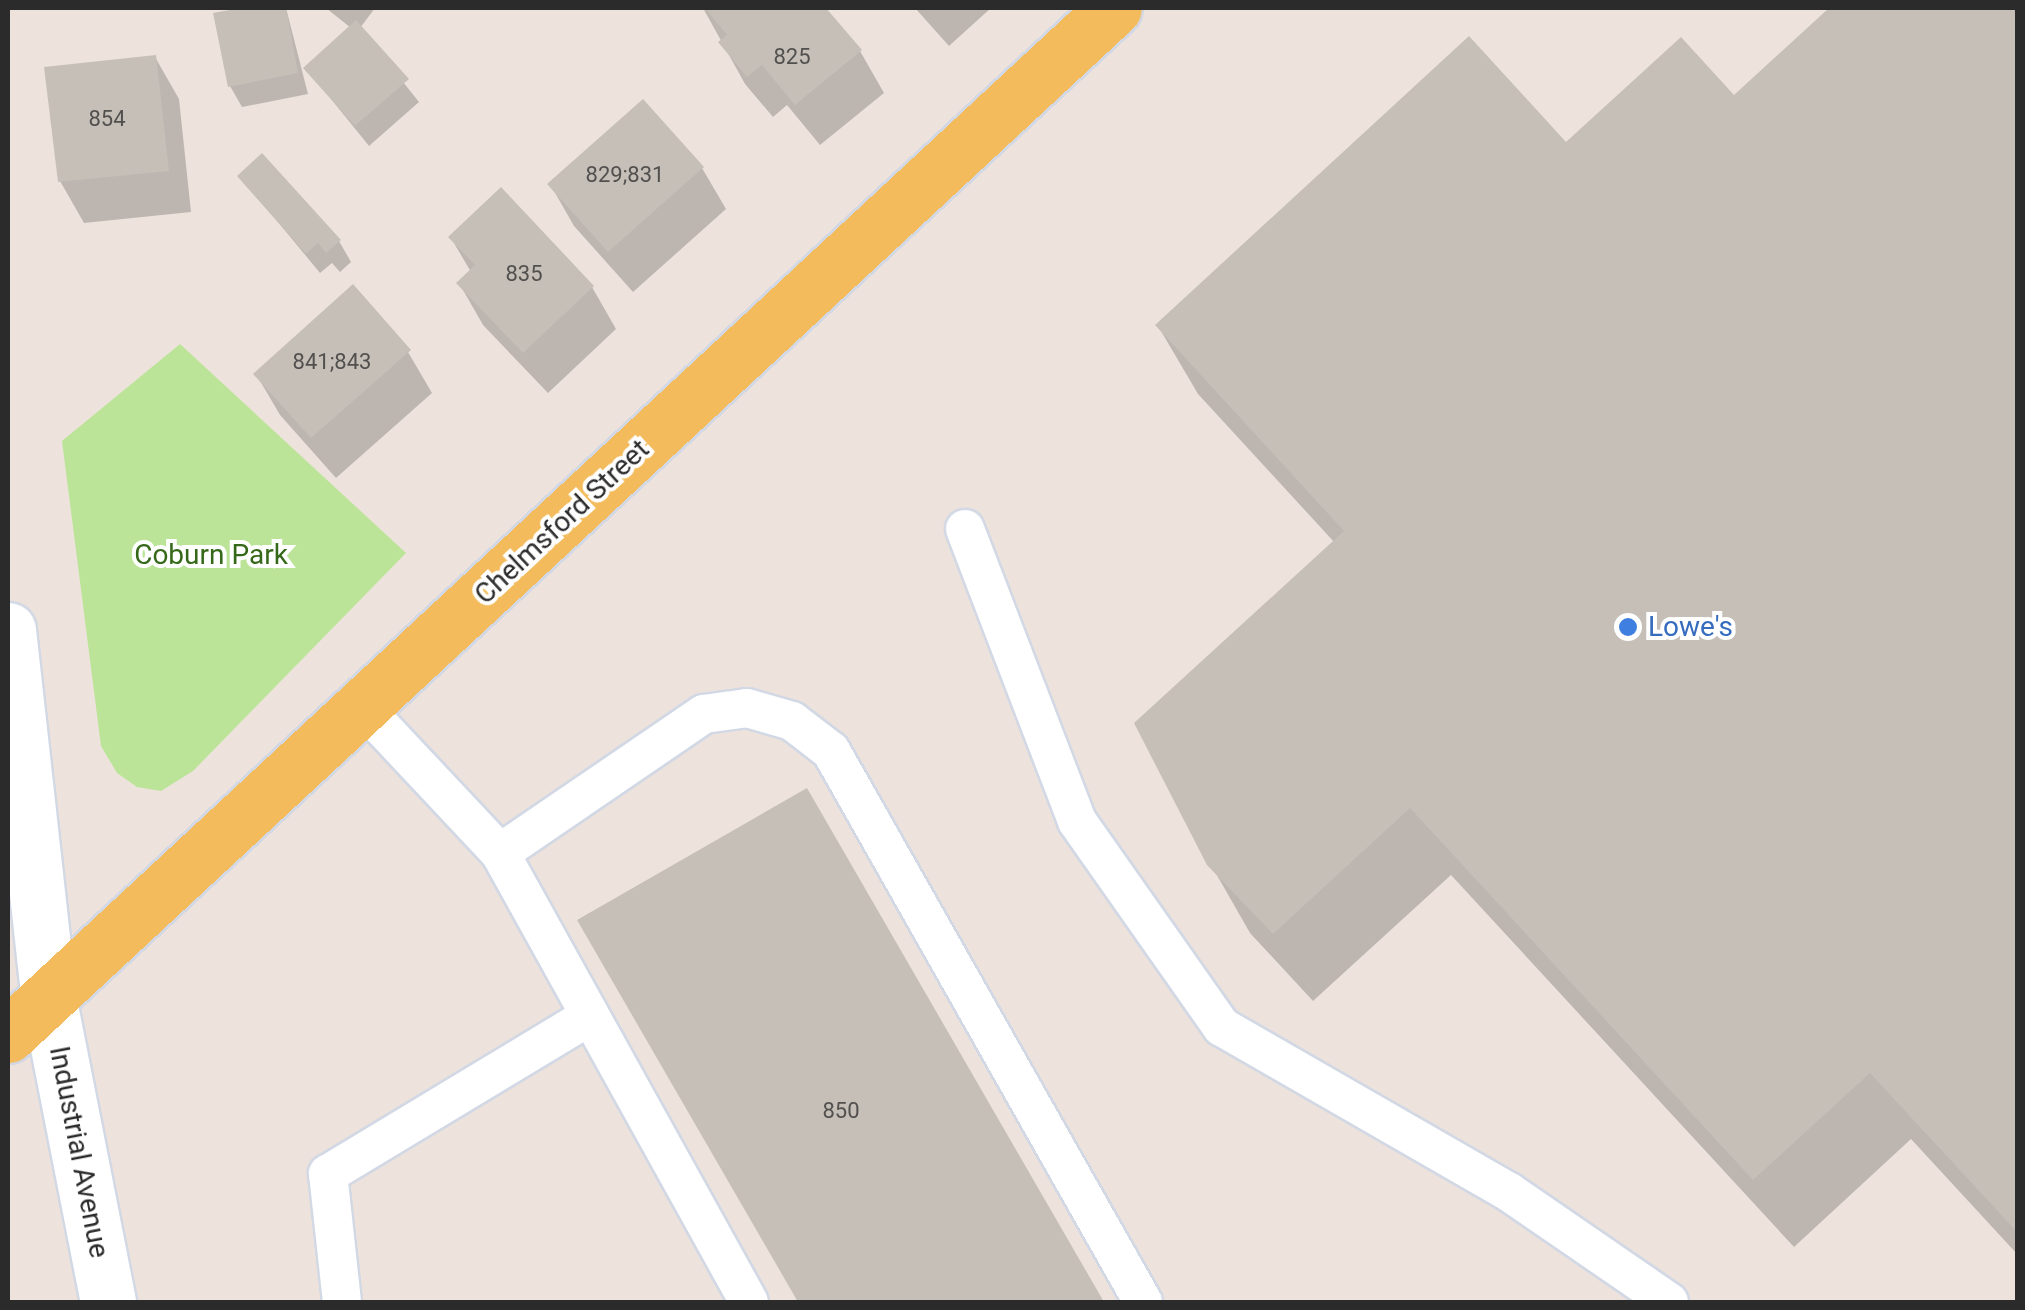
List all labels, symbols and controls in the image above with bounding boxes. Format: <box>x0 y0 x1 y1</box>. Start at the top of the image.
house number: 825 <box>773 44 811 70</box>
house number: 854 <box>88 106 126 132</box>
house number: 829;831 <box>586 162 664 188</box>
house number: 835 <box>505 261 543 287</box>
house number: 841;843 <box>293 349 371 375</box>
street label: Chelmsford Street <box>468 433 656 611</box>
park label: Coburn Park <box>134 538 288 572</box>
place label: Lowe's <box>1648 610 1733 644</box>
marker: Lowe's <box>1617 616 1639 638</box>
street label: Industrial Avenue <box>42 1043 116 1261</box>
house number: 850 <box>822 1098 860 1124</box>

